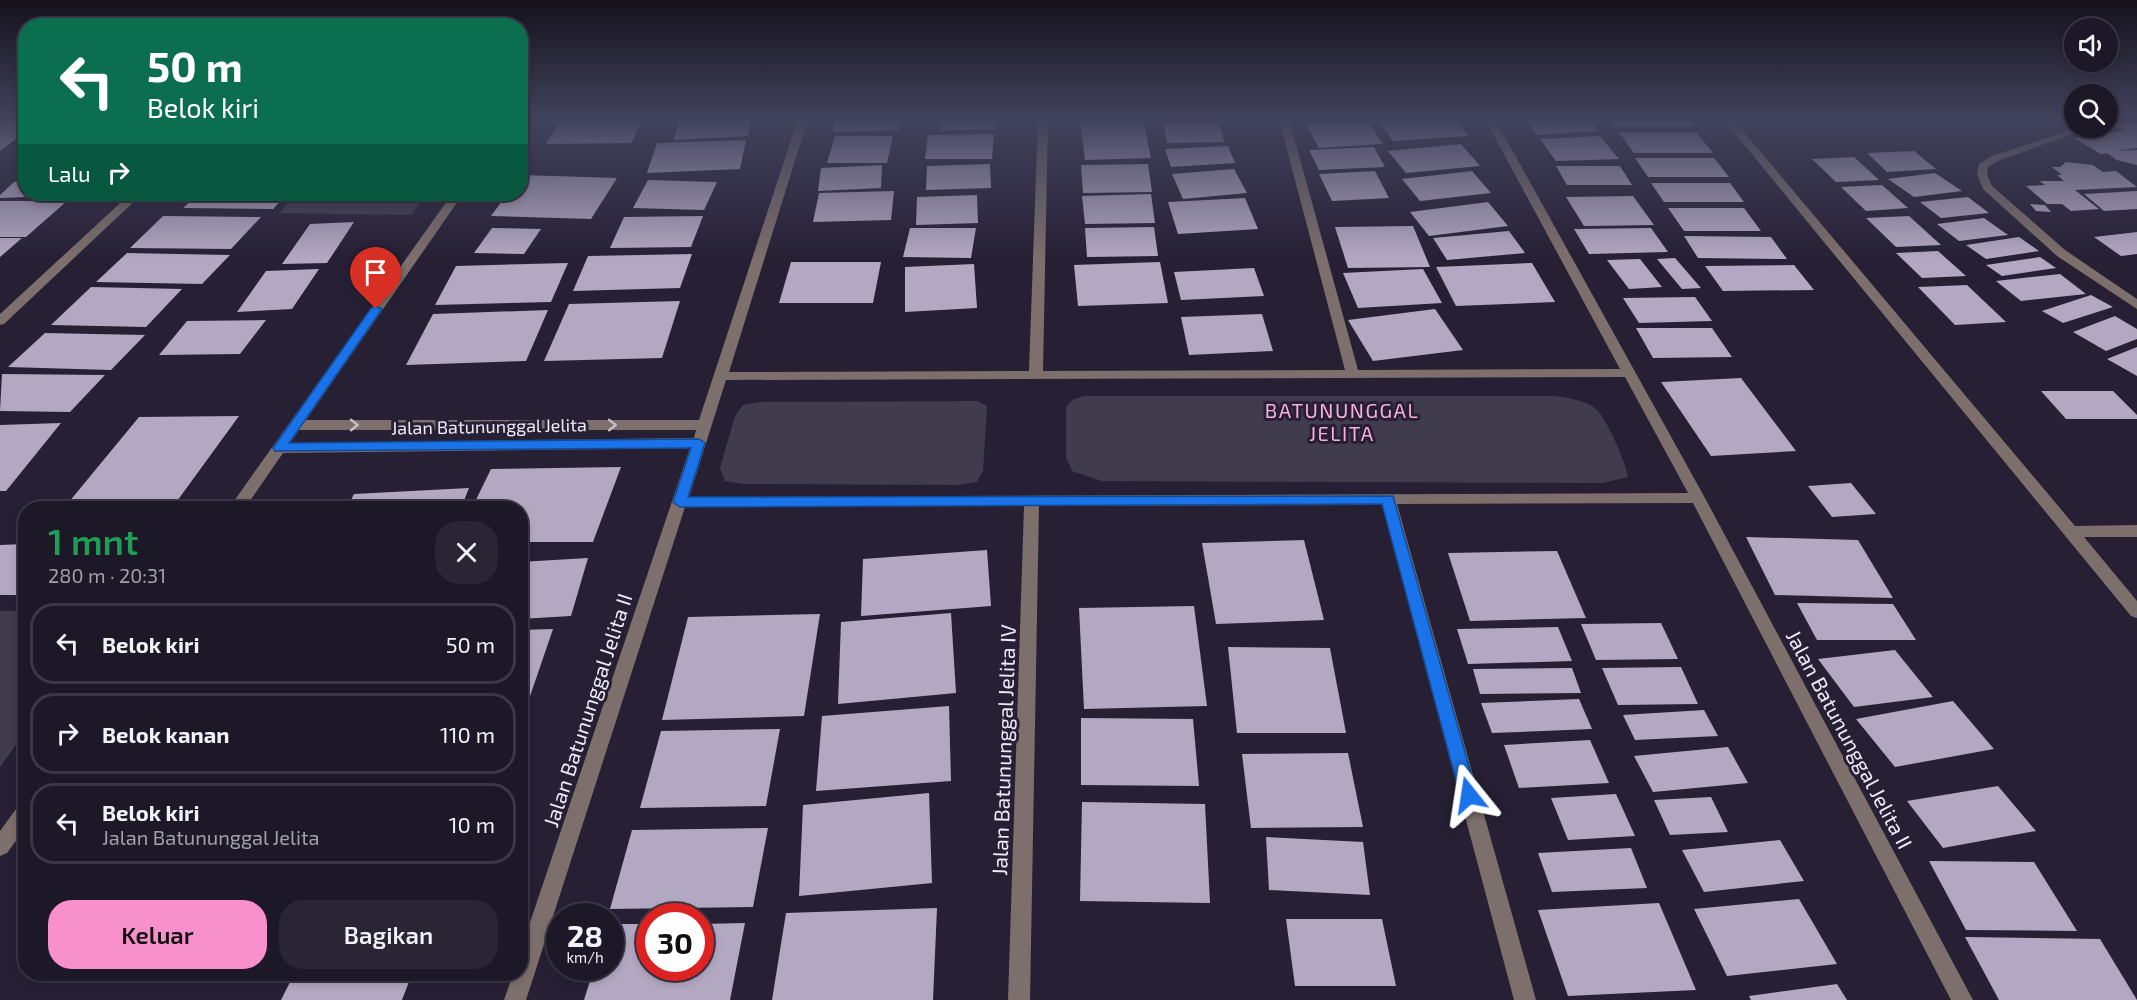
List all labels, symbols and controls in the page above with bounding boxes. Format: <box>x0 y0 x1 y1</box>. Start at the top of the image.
map controls <box>2064 18 2118 138</box>
button: sound <box>2064 18 2118 72</box>
text: 50 m <box>147 40 243 90</box>
icon: left <box>48 42 126 120</box>
button: search <box>2064 84 2118 138</box>
text: Belok kiri <box>147 91 259 123</box>
icon: right <box>102 156 135 189</box>
text: Lalu <box>48 160 90 186</box>
pin <box>350 247 401 309</box>
icon: arrive <box>359 256 392 289</box>
district label: BATUNUNGGAL JELITA <box>1265 398 1419 445</box>
street label: Jalan Batununggal Jelita <box>391 413 587 439</box>
one-way arrow <box>349 419 358 432</box>
one-way arrow <box>607 419 616 432</box>
text: 1 mnt <box>48 519 138 562</box>
button: close <box>435 521 498 584</box>
text: 280 m · 20:31 <box>48 563 166 587</box>
street label: Jalan Batununggal Jelita II <box>537 590 637 830</box>
street label: Jalan Batununggal Jelita IV <box>986 624 1020 876</box>
street label: Jalan Batununggal Jelita II <box>1782 625 1918 853</box>
icon: left <box>51 627 84 660</box>
text: Belok kiri <box>102 631 199 657</box>
text: 50 m <box>446 631 495 657</box>
icon: right <box>51 717 84 750</box>
text: Belok kanan <box>102 721 229 747</box>
text: 110 m <box>440 721 495 747</box>
position arrow <box>1437 763 1501 827</box>
text: Belok kiri <box>102 799 199 825</box>
icon: left <box>51 807 84 840</box>
text: 10 m <box>449 811 495 837</box>
text: Jalan Batununggal Jelita <box>102 825 320 849</box>
button: Keluar <box>48 900 267 969</box>
button: Bagikan <box>279 900 498 969</box>
speed limit sign: 30 <box>636 903 714 981</box>
text: 28 <box>567 917 603 953</box>
text: km/h <box>566 948 604 966</box>

